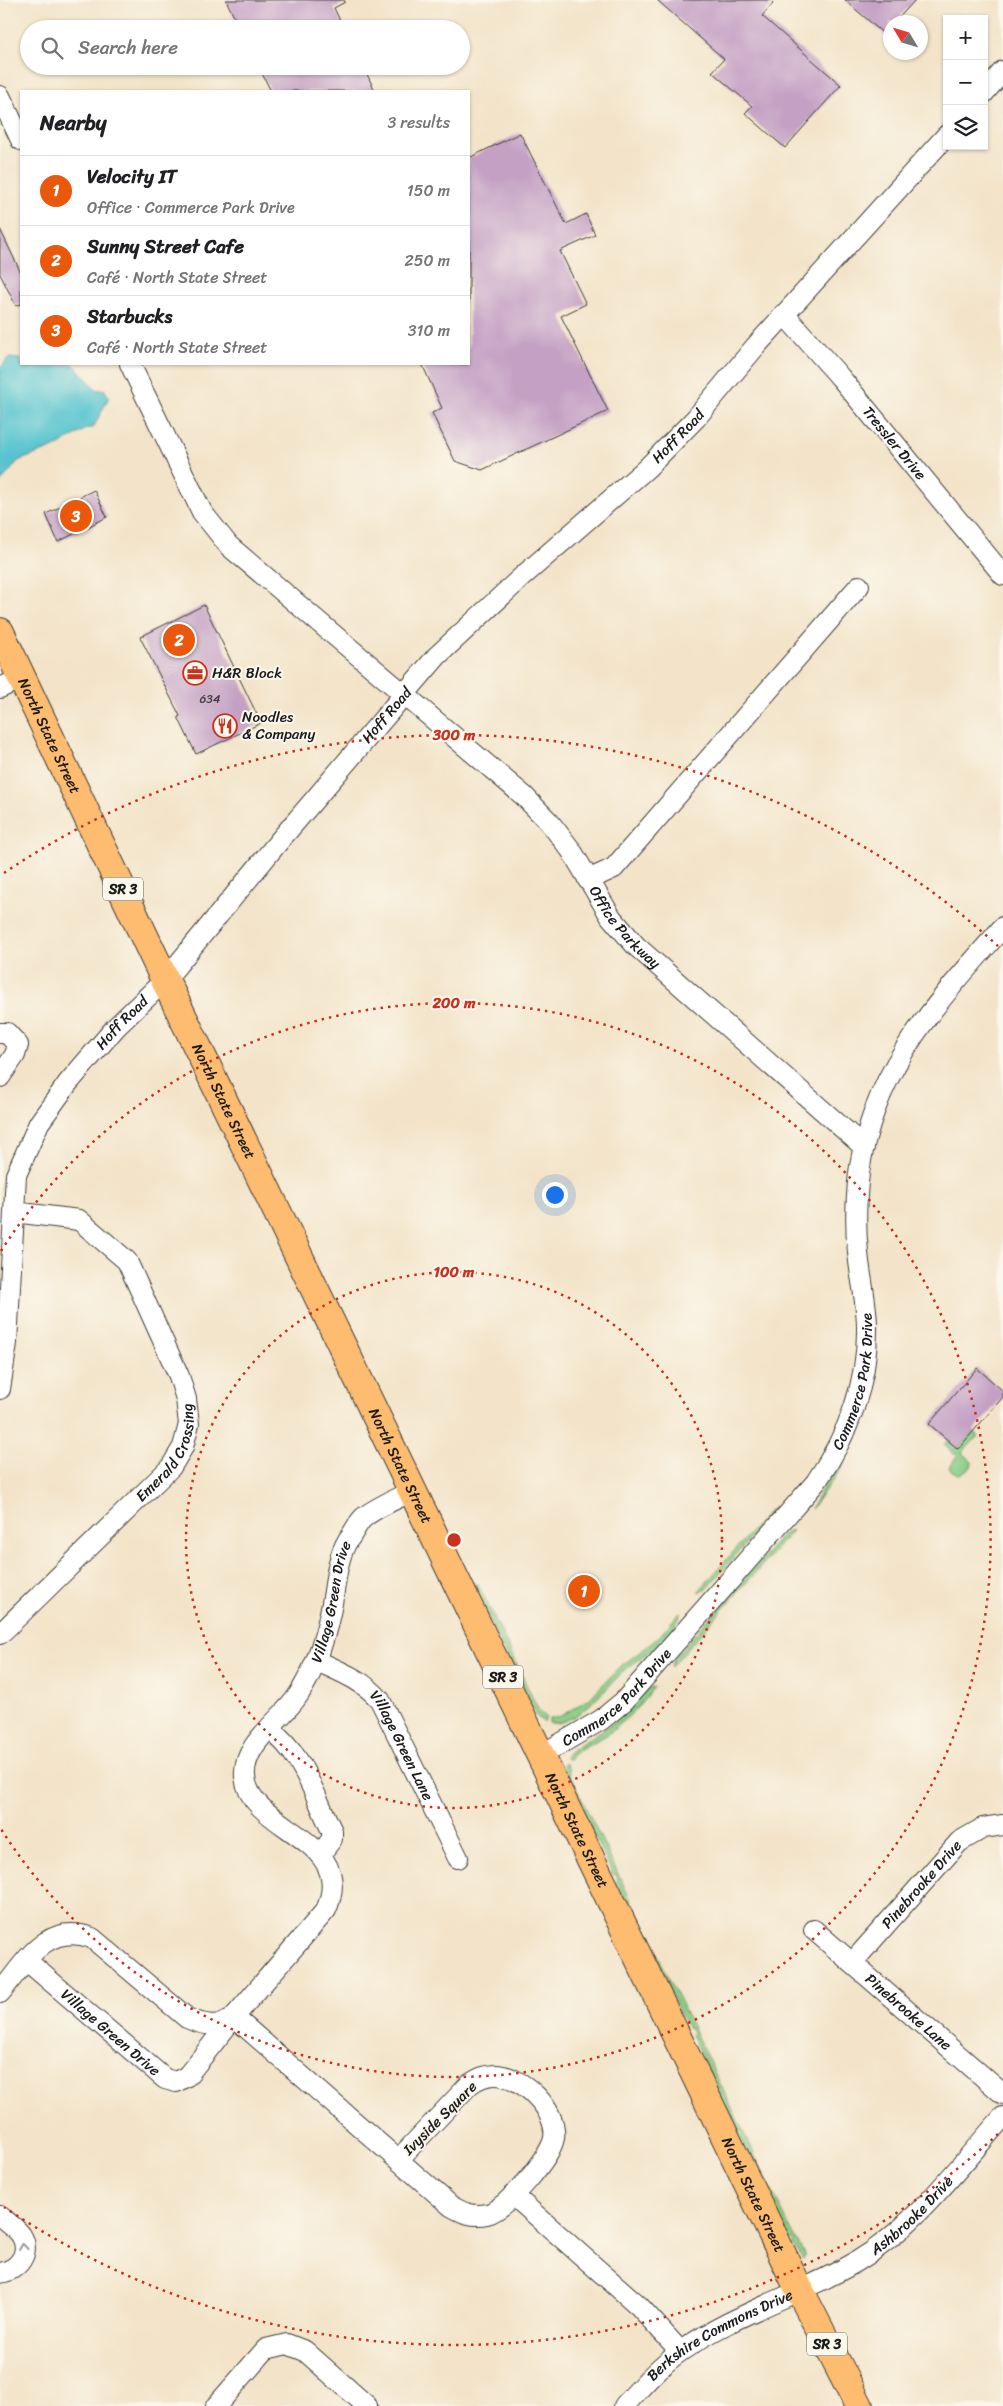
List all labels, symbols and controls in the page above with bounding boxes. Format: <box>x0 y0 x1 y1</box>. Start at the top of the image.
north arrow <box>883 15 928 60</box>
map controls <box>943 15 988 150</box>
button: + <box>943 15 988 60</box>
search box <box>20 20 470 75</box>
text: Search here <box>78 31 178 64</box>
icon: search <box>38 34 66 62</box>
button: − <box>943 60 988 105</box>
text: Nearby <box>40 104 106 142</box>
button: layers <box>943 105 988 150</box>
text: 3 results <box>387 108 450 137</box>
text: Velocity IT <box>87 160 177 193</box>
text: 1 <box>53 176 59 205</box>
text: 150 m <box>407 176 450 205</box>
text: Office · Commerce Park Drive <box>87 193 295 222</box>
text: Sunny Street Cafe <box>87 230 244 263</box>
text: 2 <box>51 246 61 275</box>
text: 250 m <box>404 246 450 275</box>
text: Café · North State Street <box>87 263 267 292</box>
text: Starbucks <box>87 300 172 333</box>
text: 3 <box>52 316 60 345</box>
text: 310 m <box>408 316 450 345</box>
text: Café · North State Street <box>87 333 267 362</box>
street label: Tressler Drive <box>856 400 933 486</box>
street label: Hoff Road <box>645 403 712 470</box>
pin: 3 <box>60 497 92 535</box>
pin: 2 <box>163 621 195 659</box>
office icon: H&R Block <box>182 660 208 686</box>
place label: H&R Block <box>212 660 282 686</box>
street label: North State Street <box>11 673 88 799</box>
street label: Hoff Road <box>355 680 419 749</box>
house number: 634 <box>200 688 221 710</box>
place label: Noodles & Company <box>242 704 316 747</box>
restaurant icon: Noodles & Company <box>212 713 238 739</box>
text: 300 m <box>432 722 476 748</box>
road number: SR 3 <box>103 878 143 901</box>
street label: Office Parkway <box>582 880 667 976</box>
street label: Hoff Road <box>89 988 155 1056</box>
text: 200 m <box>431 990 476 1016</box>
street label: North State Street <box>185 1039 263 1164</box>
your location <box>542 1182 568 1208</box>
text: 100 m <box>434 1259 475 1285</box>
street label: Commerce Park Drive <box>825 1312 880 1455</box>
street label: Emerald Crossing <box>129 1402 202 1508</box>
street label: North State Street <box>361 1404 440 1529</box>
centre of rings <box>445 1531 463 1549</box>
street label: Village Green Drive <box>303 1536 359 1667</box>
pin: 1 <box>568 1572 600 1610</box>
street label: Commerce Park Drive <box>557 1642 678 1753</box>
road number: SR 3 <box>483 1665 523 1688</box>
street label: Village Green Lane <box>364 1683 441 1805</box>
street label: North State Street <box>538 1768 616 1893</box>
street label: Pinebrooke Drive <box>875 1834 969 1935</box>
street label: Pinebrooke Lane <box>859 1967 958 2057</box>
street label: Village Green Drive <box>55 1982 167 2083</box>
street label: Ivyside Square <box>396 2074 484 2162</box>
street label: North State Street <box>714 2133 793 2258</box>
street label: Ashbrooke Drive <box>864 2169 960 2263</box>
one-way arrow <box>18 2242 29 2250</box>
street label: Berkshire Commons Drive <box>640 2282 797 2387</box>
road number: SR 3 <box>807 2332 847 2356</box>

